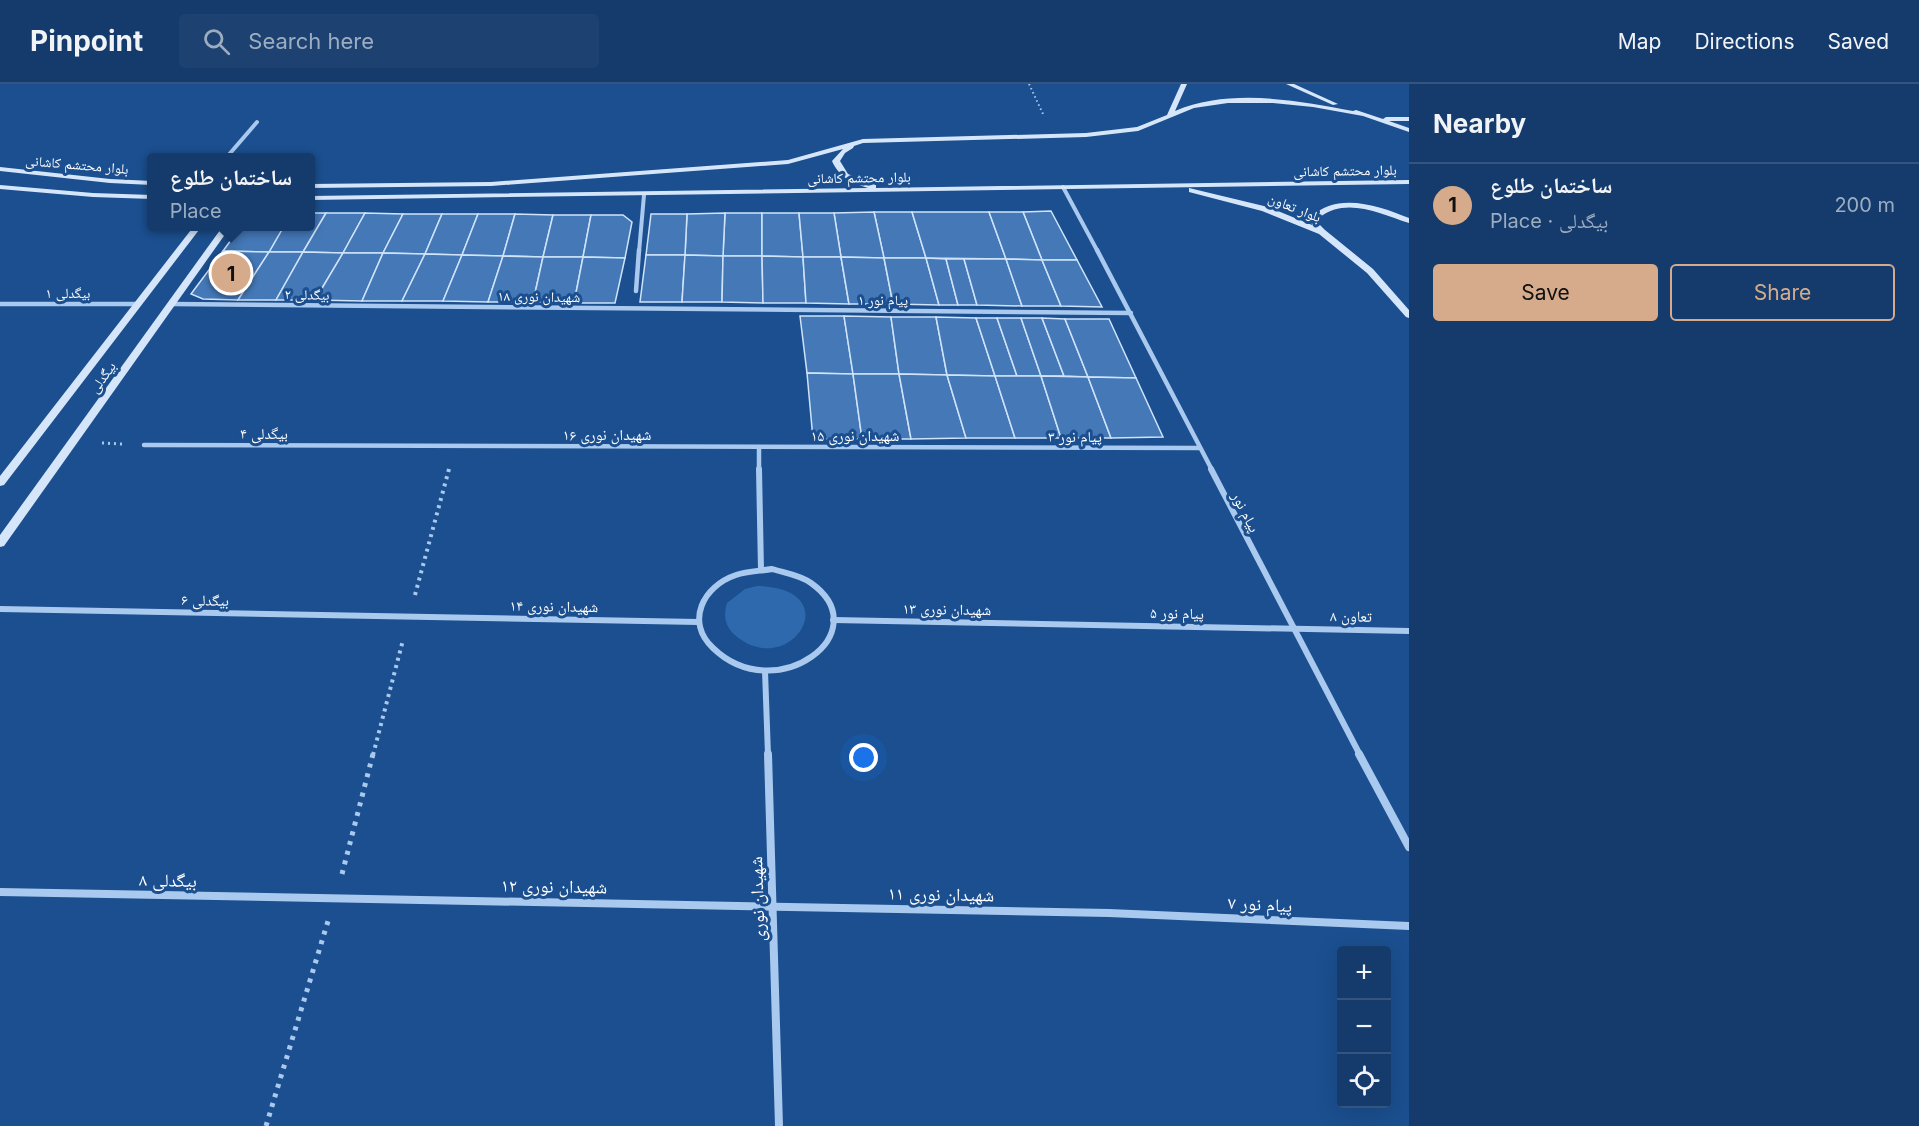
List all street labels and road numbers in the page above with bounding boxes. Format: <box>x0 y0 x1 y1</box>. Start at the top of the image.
street label: بلوار محتشم کاشانی <box>25 151 129 179</box>
street label: بلوار محتشم کاشانی <box>1293 161 1397 181</box>
street label: بلوار محتشم کاشانی <box>807 168 911 188</box>
street label: بلوار تعاون <box>1266 189 1324 226</box>
street label: بیگدلی ۱ <box>46 284 91 302</box>
street label: بیگدلی ۲ <box>284 285 330 304</box>
street label: شهیدان نوری ۱۸ <box>498 287 580 306</box>
street label: پیام نور ۱ <box>858 291 908 310</box>
street label: بیگدلی <box>85 358 120 397</box>
street label: بیگدلی ۴ <box>240 424 288 444</box>
street label: شهیدان نوری ۱۶ <box>563 425 651 445</box>
street label: شهیدان نوری ۱۵ <box>811 426 899 446</box>
street label: پیام نور ۳ <box>1048 427 1102 447</box>
street label: پیام نور <box>1226 488 1264 536</box>
street label: بیگدلی ۶ <box>181 590 229 611</box>
street label: شهیدان نوری ۱۴ <box>510 596 599 617</box>
street label: شهیدان نوری ۱۳ <box>903 599 992 620</box>
street label: پیام نور ۵ <box>1150 603 1204 624</box>
street label: تعاون ۸ <box>1330 606 1373 627</box>
street label: شهیدان نوری <box>745 856 770 942</box>
street label: بیگدلی ۸ <box>139 869 197 892</box>
street label: شهیدان نوری ۱۲ <box>501 875 607 898</box>
street label: شهیدان نوری ۱۱ <box>888 883 994 906</box>
street label: پیام نور ۷ <box>1227 892 1293 918</box>

